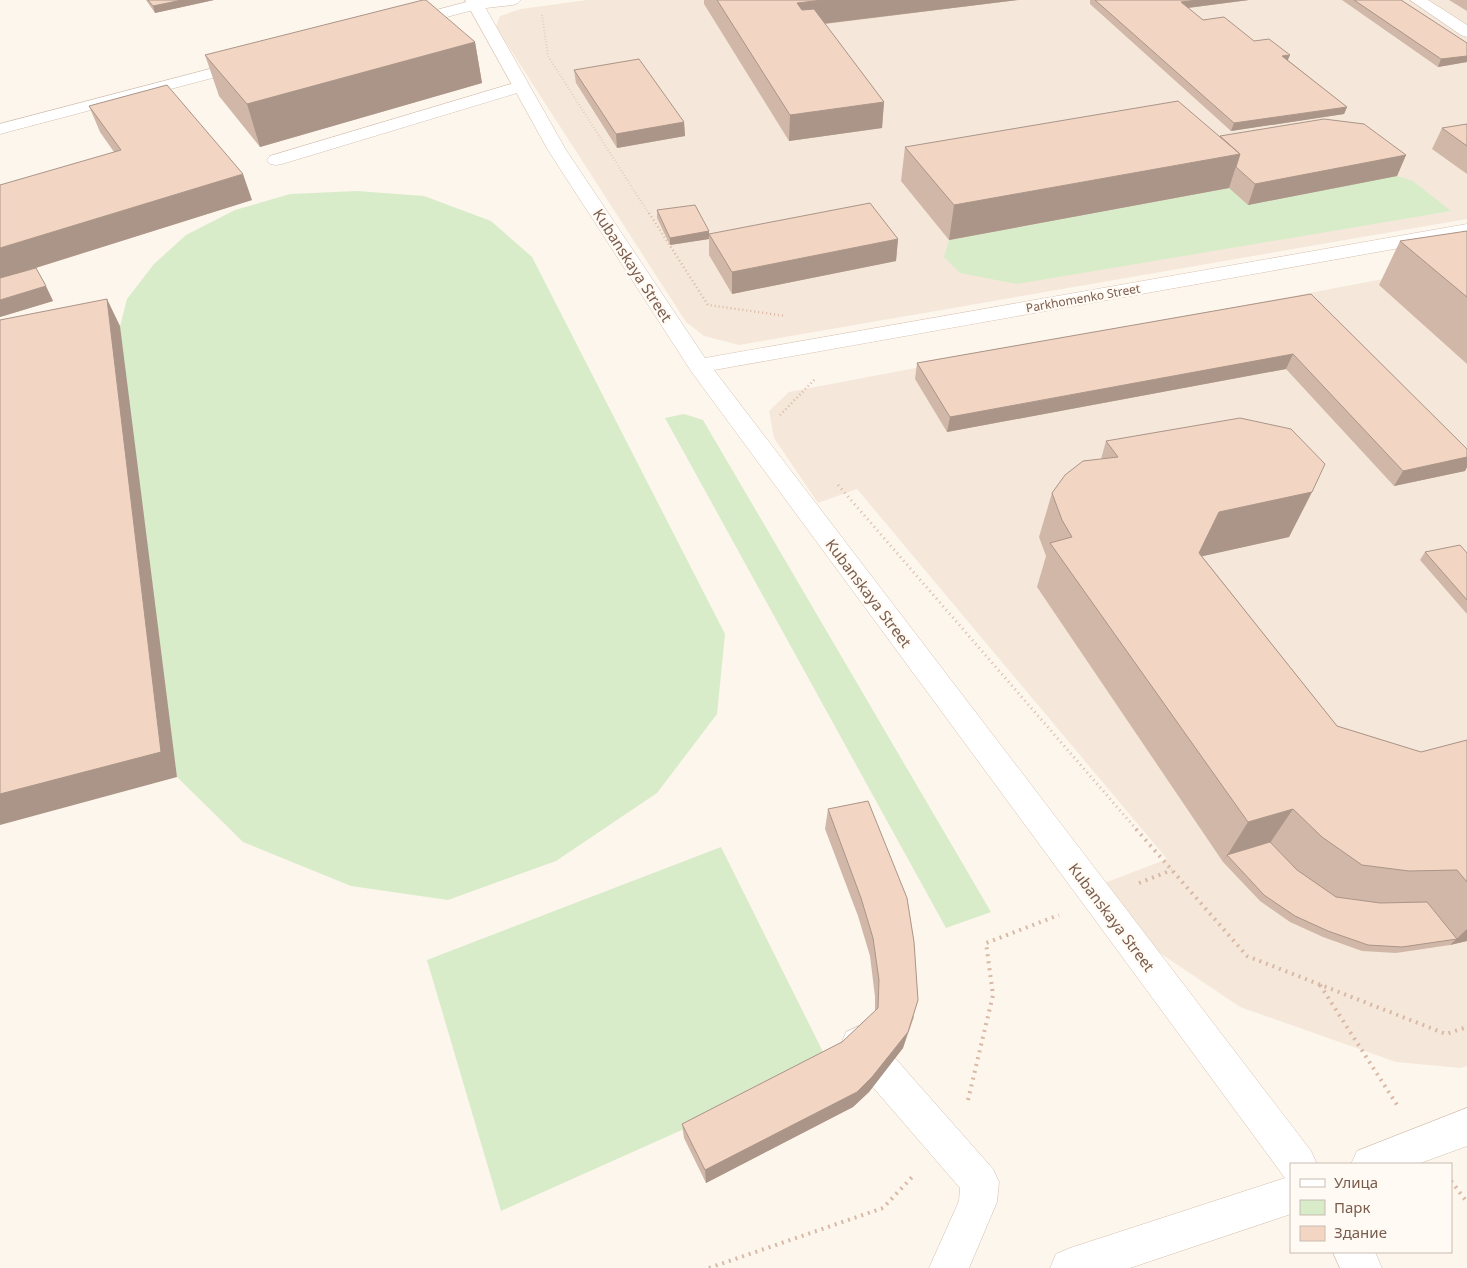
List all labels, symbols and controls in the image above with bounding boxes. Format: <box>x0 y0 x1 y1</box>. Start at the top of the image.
street label: Kubanskaya Street <box>589 205 677 326</box>
street label: Parkhomenko Street <box>1025 279 1142 316</box>
street label: Kubanskaya Street <box>822 535 917 652</box>
street label: Kubanskaya Street <box>1065 859 1160 976</box>
legend <box>1290 1163 1452 1253</box>
text: Улица <box>1334 1172 1378 1192</box>
text: Парк <box>1334 1197 1370 1217</box>
text: Здание <box>1334 1222 1387 1242</box>

